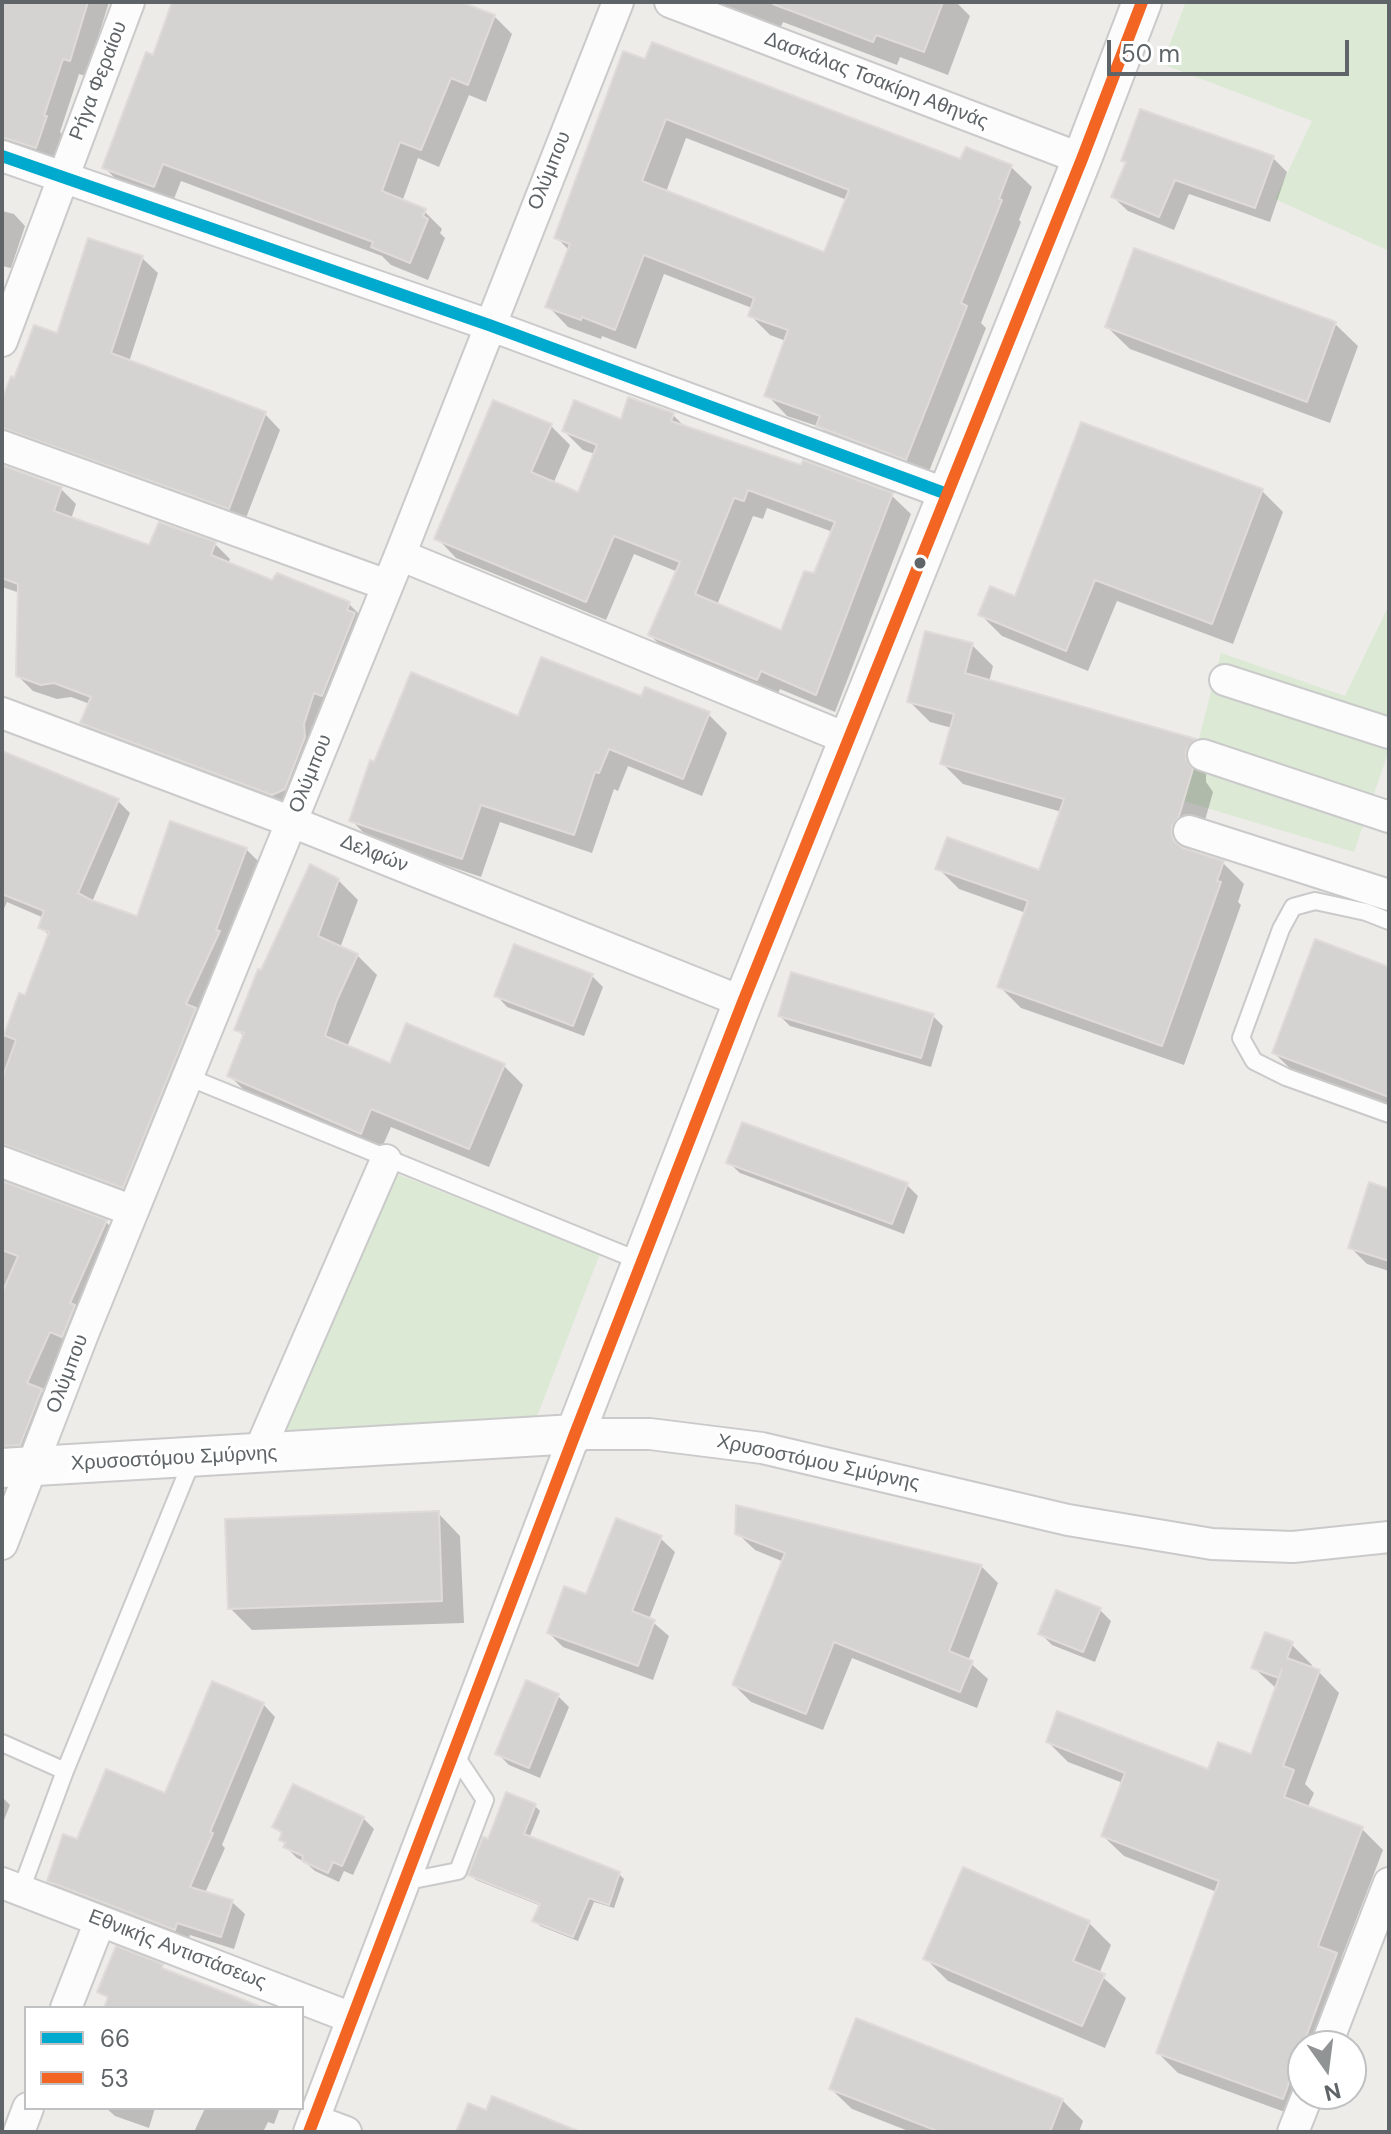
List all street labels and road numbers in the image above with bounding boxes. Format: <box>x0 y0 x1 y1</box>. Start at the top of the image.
street label: Ρήγα Φεραίου <box>65 18 133 144</box>
street label: Δασκάλας Τσακίρη Αθηνάς <box>761 27 991 135</box>
street label: Ολύμπου <box>523 128 577 214</box>
street label: Ολύμπου <box>284 731 338 817</box>
street label: Δελφών <box>337 830 411 878</box>
street label: Ολύμπου <box>42 1331 94 1417</box>
street label: Χρυσοστόμου Σμύρνης <box>715 1430 921 1496</box>
street label: Χρυσοστόμου Σμύρνης <box>70 1442 278 1476</box>
street label: Εθνικής Αντιστάσεως <box>85 1905 269 1995</box>

